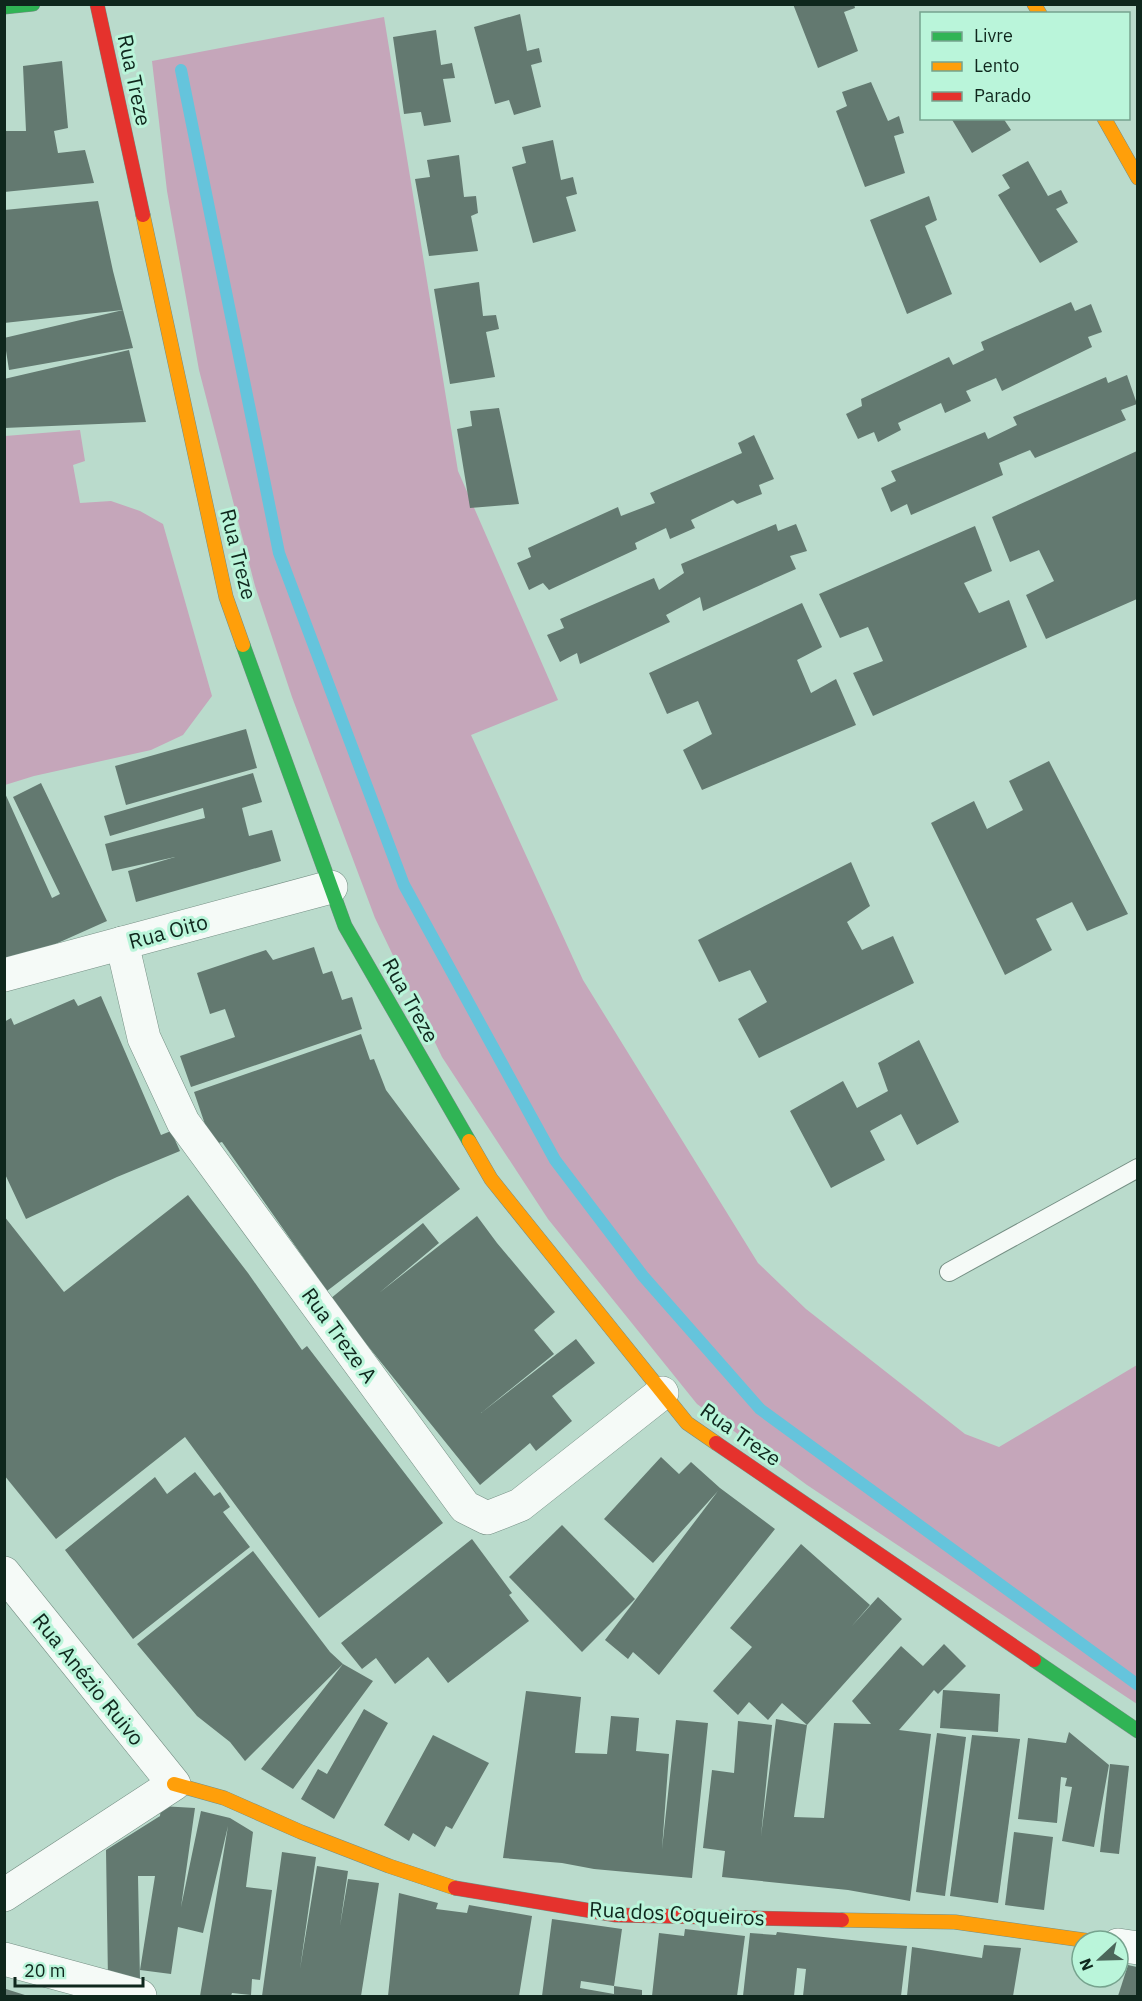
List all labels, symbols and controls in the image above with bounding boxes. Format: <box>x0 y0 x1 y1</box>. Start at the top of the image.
legend <box>920 12 1130 120</box>
text: Livre <box>974 24 1013 47</box>
street label: Rua Treze <box>112 32 158 128</box>
text: Lento <box>974 54 1019 77</box>
text: Parado <box>974 84 1031 107</box>
street label: Rua Treze <box>214 506 264 602</box>
street label: Rua Oito <box>125 907 211 955</box>
street label: Rua Treze <box>376 953 446 1047</box>
street label: Rua Treze A <box>296 1282 384 1388</box>
street label: Rua Treze <box>695 1396 787 1472</box>
street label: Rua Anézio Ruivo <box>27 1607 151 1751</box>
street label: Rua dos Coqueiros <box>588 1894 766 1932</box>
north arrow <box>1070 1929 1130 1989</box>
scale bar <box>15 1950 142 1988</box>
text: N <box>1075 1955 1098 1974</box>
text: 20 m <box>24 1959 66 1982</box>

